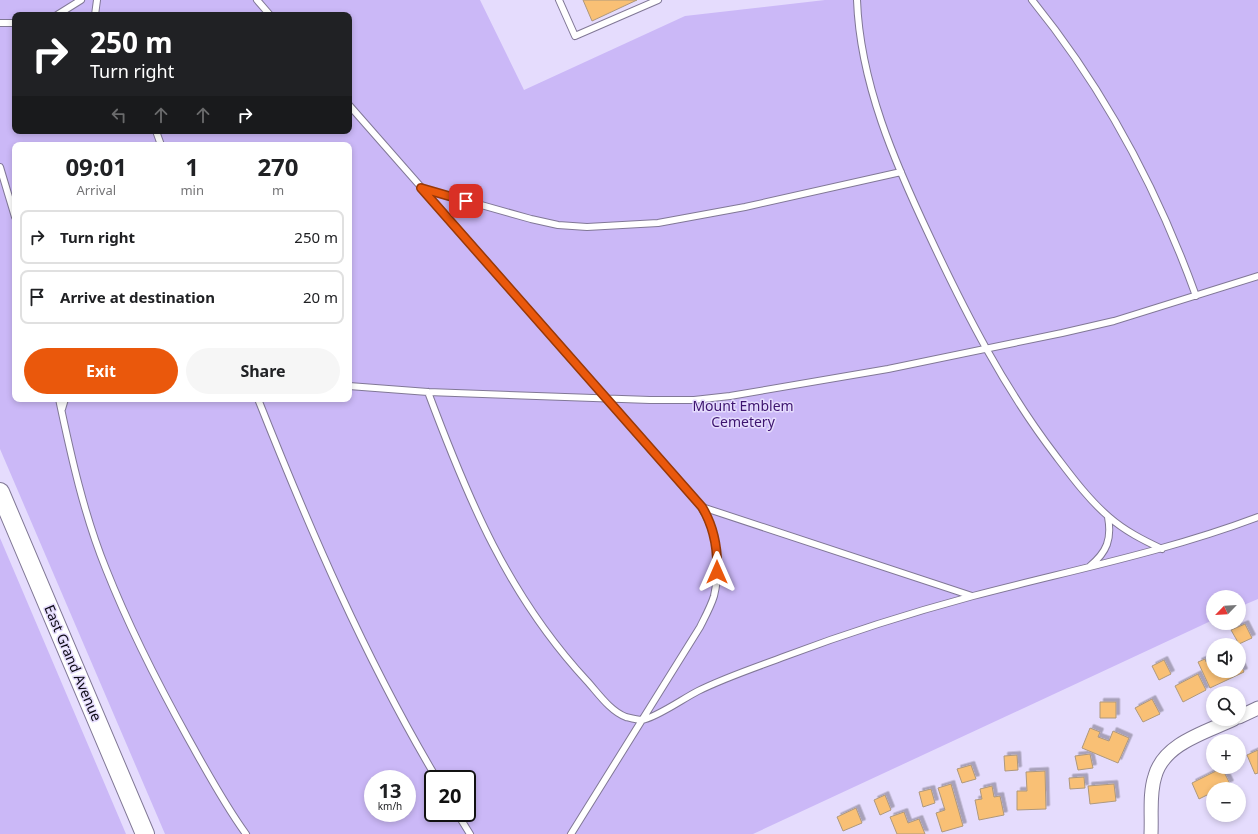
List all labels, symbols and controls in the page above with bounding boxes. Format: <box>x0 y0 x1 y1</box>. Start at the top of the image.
text: 250 m <box>90 23 173 61</box>
icon: right <box>24 28 76 80</box>
text: Turn right <box>90 59 174 83</box>
icon: left <box>108 104 130 126</box>
icon: ahead <box>150 104 172 126</box>
icon: ahead <box>192 104 214 126</box>
icon: right <box>234 104 256 126</box>
text: 09:01 <box>65 150 127 183</box>
text: 1 <box>185 150 199 183</box>
text: 270 <box>257 150 299 183</box>
text: Arrival <box>76 181 116 199</box>
text: min <box>180 181 204 199</box>
text: m <box>272 181 284 199</box>
pin <box>449 184 483 218</box>
icon: arrive <box>455 190 477 212</box>
icon: right <box>26 226 48 248</box>
text: Turn right <box>60 227 135 247</box>
text: 250 m <box>294 227 338 247</box>
icon: arrive <box>26 286 48 308</box>
text: Arrive at destination <box>60 287 215 307</box>
text: 20 m <box>303 287 338 307</box>
button: Exit <box>24 348 178 394</box>
button: Share <box>186 348 340 394</box>
park label: Mount Emblem Cemetery <box>692 396 794 431</box>
position arrow <box>696 551 738 593</box>
north arrow <box>1206 590 1246 630</box>
map controls <box>1206 590 1246 822</box>
street label: East Grand Avenue <box>40 602 107 724</box>
button: sound <box>1206 638 1246 678</box>
button: search <box>1206 686 1246 726</box>
button: + <box>1206 734 1246 774</box>
speed limit sign: 20 <box>424 770 476 822</box>
text: 13 <box>379 777 401 804</box>
button: − <box>1206 782 1246 822</box>
text: km/h <box>378 799 402 813</box>

